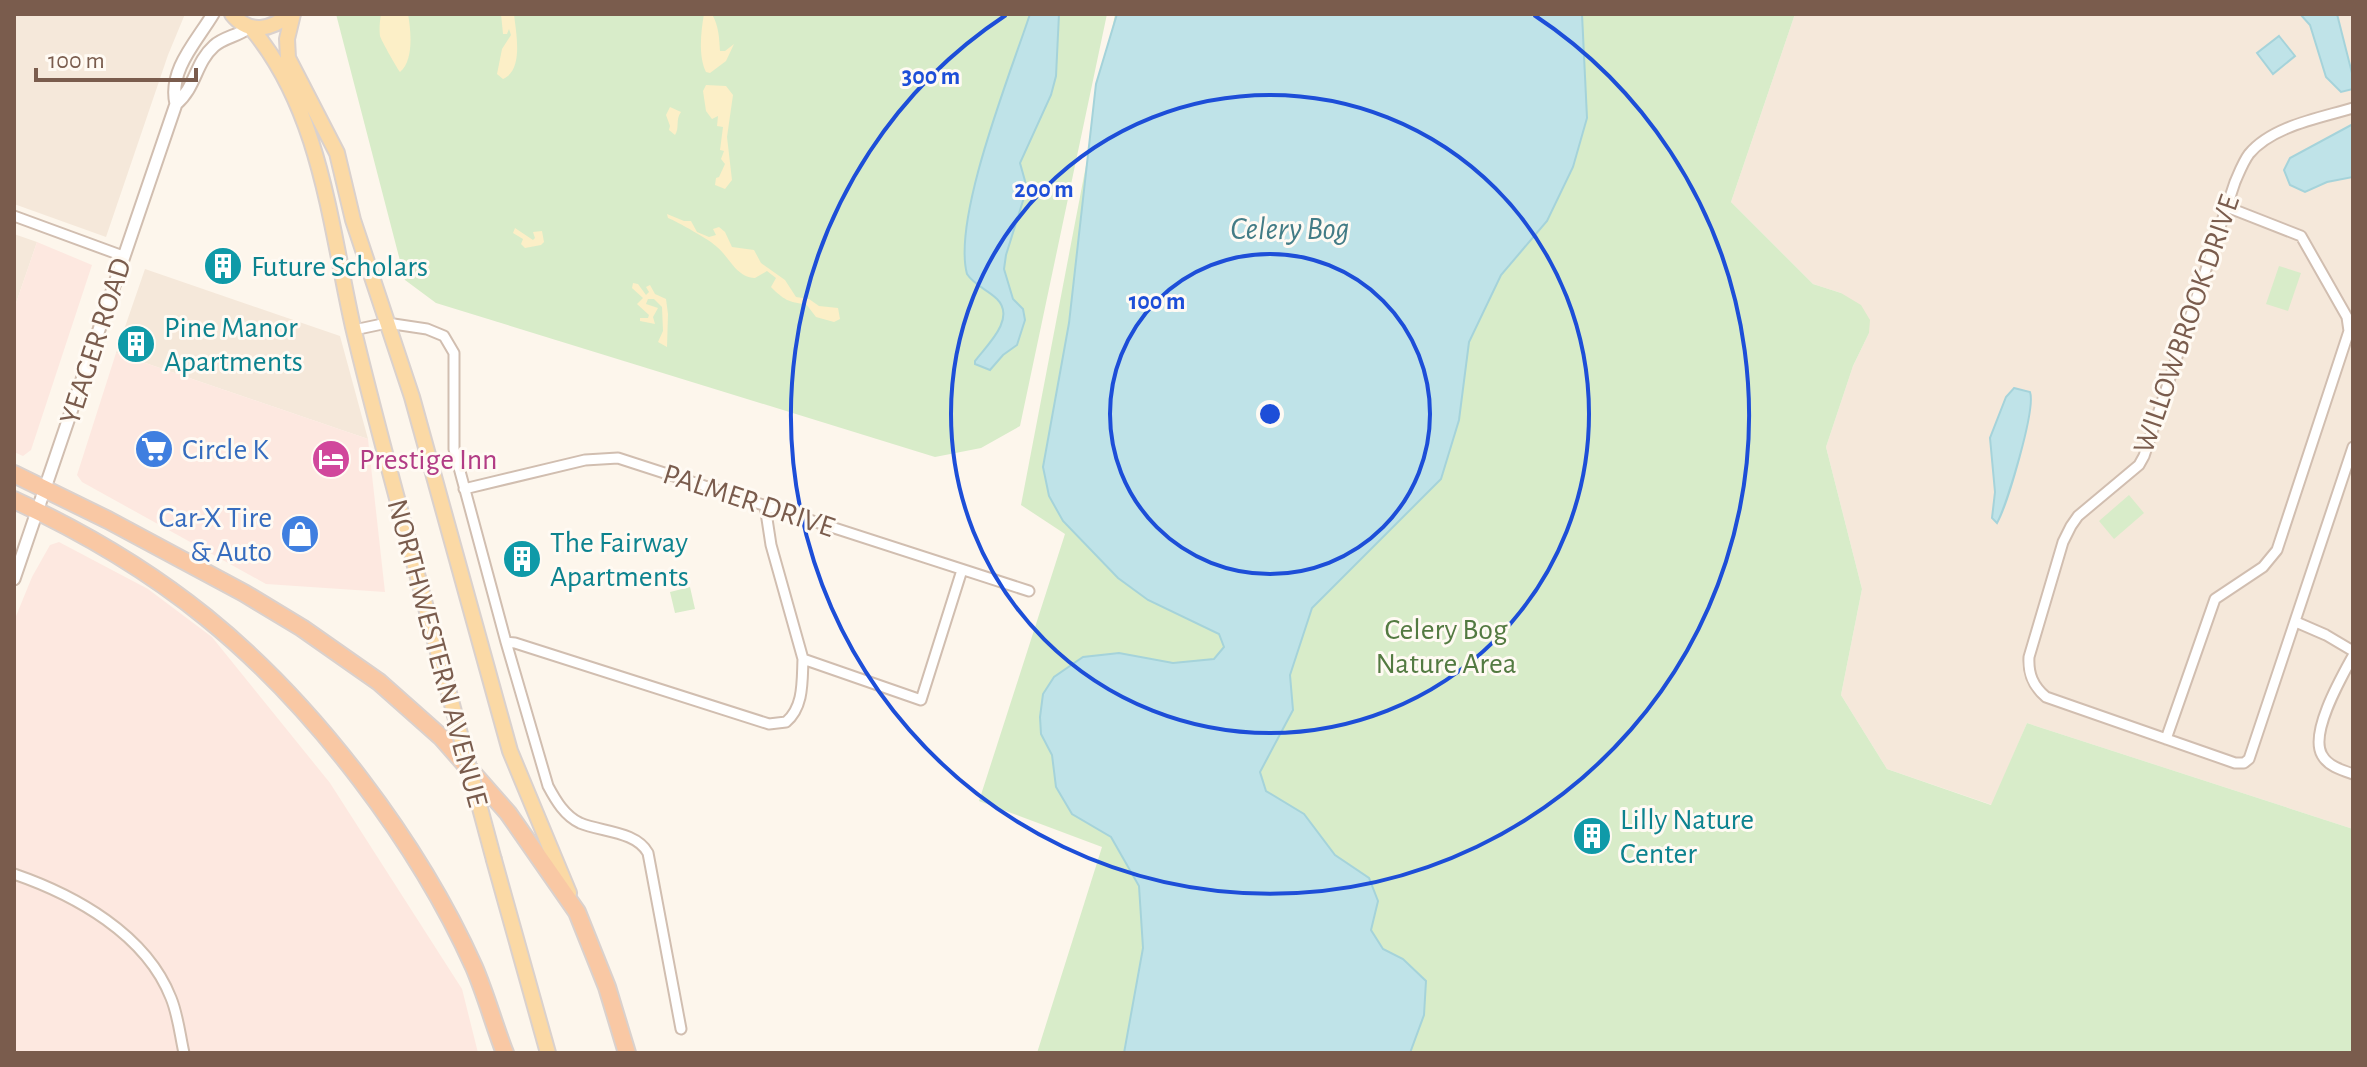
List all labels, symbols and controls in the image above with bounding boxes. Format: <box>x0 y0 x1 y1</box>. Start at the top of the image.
scale bar <box>36 32 196 82</box>
text: 100 m <box>48 49 105 73</box>
text: 300 m <box>902 65 960 89</box>
text: 200 m <box>1014 178 1074 202</box>
street label: WILLOWBROOK DRIVE <box>2129 191 2245 457</box>
water label: Celery Bog <box>1230 213 1350 245</box>
building icon: Future Scholars <box>202 245 244 287</box>
place label: Future Scholars <box>251 252 428 282</box>
street label: YEAGER ROAD <box>55 254 137 428</box>
text: 100 m <box>1129 290 1185 314</box>
place label: Pine Manor Apartments <box>164 313 303 377</box>
building icon: Pine Manor Apartments <box>115 323 157 365</box>
centre of rings <box>1256 400 1284 428</box>
supermarket icon: Circle K <box>133 428 175 470</box>
place label: Circle K <box>182 435 269 465</box>
hotel icon: Prestige Inn <box>310 438 352 480</box>
place label: Prestige Inn <box>359 445 497 475</box>
street label: PALMER DRIVE <box>659 459 838 543</box>
street label: NORTHWESTERN AVENUE <box>381 496 493 810</box>
place label: Car-X Tire & Auto <box>159 503 272 567</box>
shop icon: Car-X Tire & Auto <box>279 513 321 555</box>
place label: The Fairway Apartments <box>550 528 689 592</box>
building icon: The Fairway Apartments <box>501 538 543 580</box>
park label: Celery Bog Nature Area <box>1375 615 1517 679</box>
place label: Lilly Nature Center <box>1620 805 1754 869</box>
building icon: Lilly Nature Center <box>1571 815 1613 857</box>

